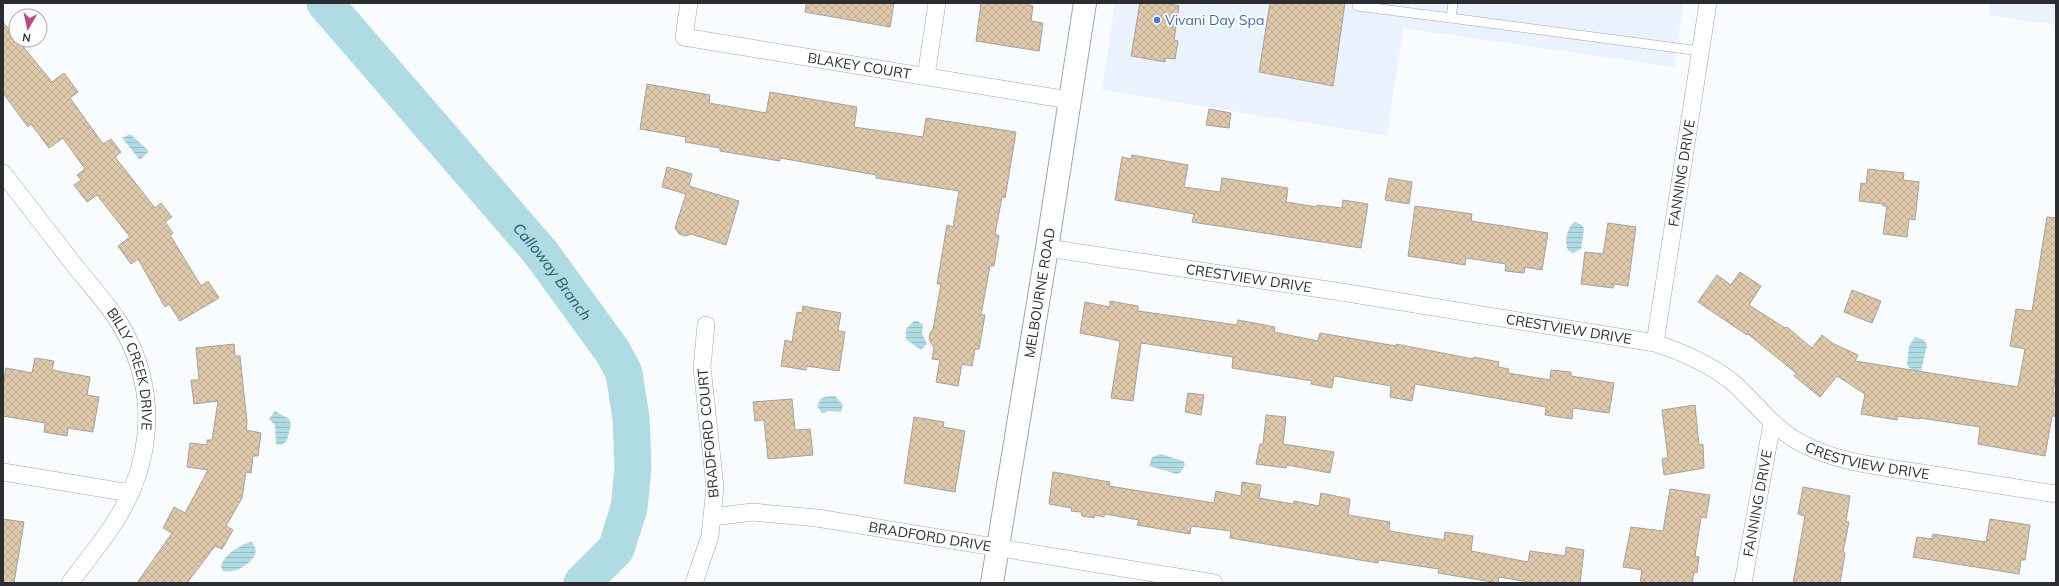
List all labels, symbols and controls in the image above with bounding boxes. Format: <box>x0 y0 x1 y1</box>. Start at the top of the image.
north arrow <box>8 8 48 48</box>
place label: Vivani Day Spa <box>1165 11 1264 29</box>
marker: Vivani Day Spa <box>1152 15 1162 25</box>
text: N <box>21 30 32 45</box>
street label: BLAKEY COURT <box>806 48 913 83</box>
street label: FANNING DRIVE <box>1664 118 1699 228</box>
water label: Calloway Branch <box>509 218 596 324</box>
street label: MELBOURNE ROAD <box>1020 227 1059 359</box>
street label: CRESTVIEW DRIVE <box>1185 260 1313 296</box>
street label: BILLY CREEK DRIVE <box>103 304 156 431</box>
street label: CRESTVIEW DRIVE <box>1505 310 1633 348</box>
street label: BRADFORD COURT <box>693 367 723 499</box>
street label: CRESTVIEW DRIVE <box>1802 438 1931 483</box>
street label: FANNING DRIVE <box>1739 448 1776 558</box>
street label: BRADFORD DRIVE <box>867 518 993 555</box>

